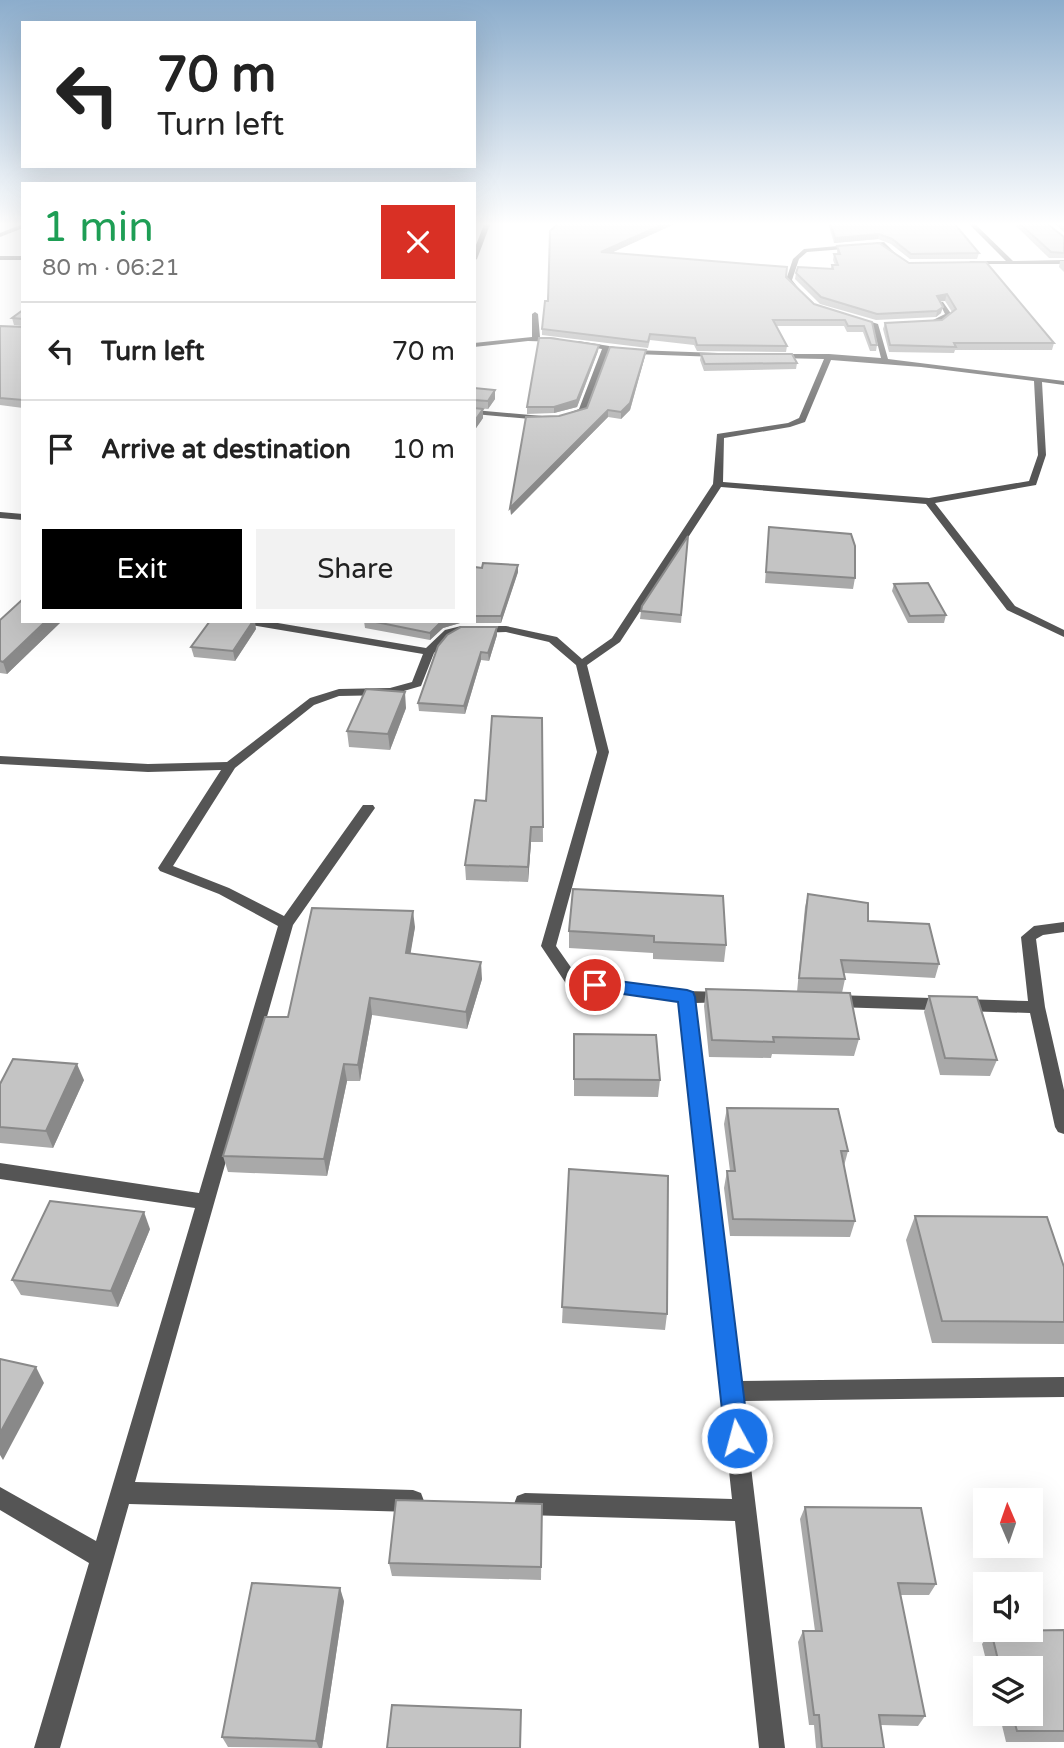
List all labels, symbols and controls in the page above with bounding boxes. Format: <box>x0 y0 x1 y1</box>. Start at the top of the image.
text: 70 m <box>157 46 276 105</box>
icon: left <box>42 49 133 140</box>
text: Turn left <box>157 106 284 144</box>
text: 1 min <box>42 202 154 253</box>
button: close <box>381 205 455 279</box>
text: 80 m · 06:21 <box>42 254 180 282</box>
icon: left <box>42 332 80 370</box>
text: Turn left <box>101 336 204 367</box>
text: 70 m <box>392 336 455 367</box>
icon: arrive <box>42 430 80 468</box>
text: Arrive at destination <box>101 434 351 465</box>
text: 10 m <box>392 434 455 465</box>
button: Exit <box>42 529 242 609</box>
button: Share <box>256 529 455 609</box>
pin <box>565 955 625 1015</box>
icon: arrive <box>576 966 614 1004</box>
position arrow <box>700 1401 774 1475</box>
north arrow <box>973 1488 1043 1558</box>
map controls <box>973 1488 1043 1726</box>
button: sound <box>973 1572 1043 1642</box>
button: layers <box>973 1656 1043 1726</box>

